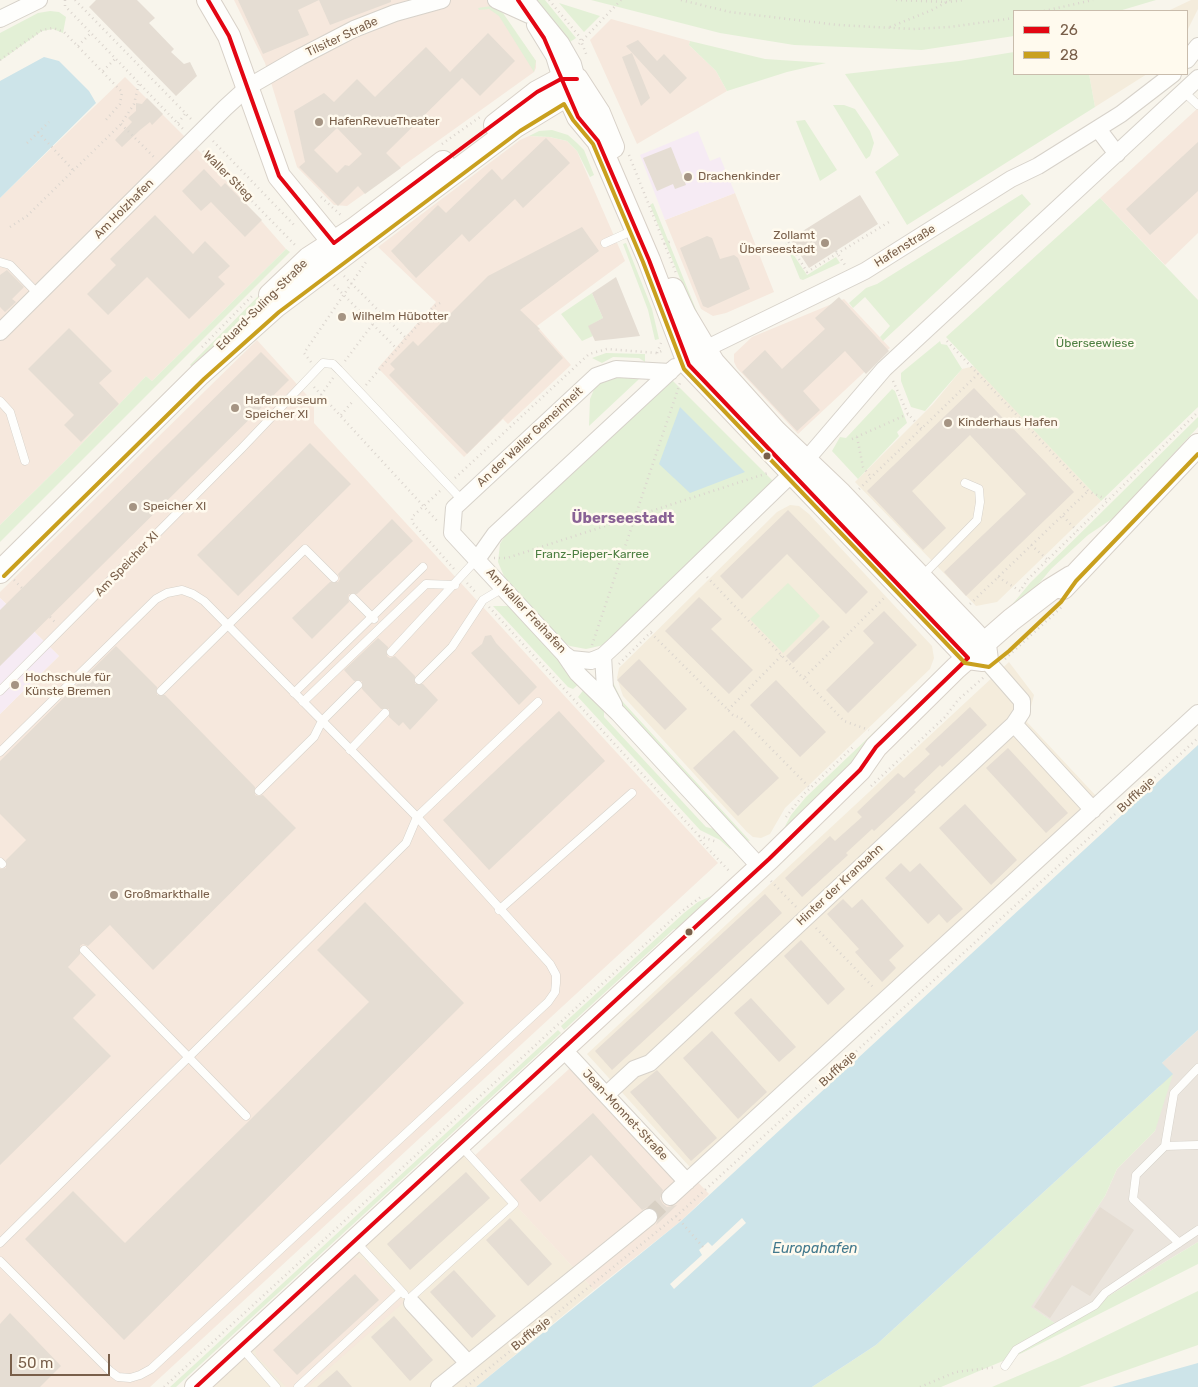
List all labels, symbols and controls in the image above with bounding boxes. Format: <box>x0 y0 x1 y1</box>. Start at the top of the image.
legend <box>1013 10 1188 75</box>
street label: Tilsiter Straße <box>304 14 380 60</box>
text: 26 <box>1060 21 1078 39</box>
text: 28 <box>1060 46 1078 64</box>
place label: HafenRevueTheater <box>329 115 440 129</box>
marker: HafenRevueTheater <box>313 116 325 128</box>
street label: Waller Stieg <box>200 148 256 204</box>
place label: Drachenkinder <box>698 170 780 184</box>
marker: Drachenkinder <box>682 171 694 183</box>
street label: Am Holzhafen <box>91 176 157 242</box>
street label: Hafenstraße <box>872 222 938 270</box>
place label: Zollamt Überseestadt <box>739 229 815 257</box>
marker: Zollamt Überseestadt <box>819 237 831 249</box>
street label: Eduard-Suling-Straße <box>213 256 311 354</box>
place label: Wilhelm Hübotter <box>352 310 448 324</box>
marker: Wilhelm Hübotter <box>336 311 348 323</box>
park label: Überseewiese <box>1056 337 1134 351</box>
street label: An der Waller Gemeinheit <box>474 384 586 490</box>
place label: Hafenmuseum Speicher XI <box>245 394 327 422</box>
marker: Hafenmuseum Speicher XI <box>229 402 241 414</box>
place label: Kinderhaus Hafen <box>958 416 1058 430</box>
marker: Kinderhaus Hafen <box>942 417 954 429</box>
unlabelled marker <box>762 451 772 461</box>
place label: Speicher XI <box>143 500 206 514</box>
marker: Speicher XI <box>127 501 139 513</box>
district label: Überseestadt <box>572 510 674 528</box>
street label: Am Speicher XI <box>92 528 162 600</box>
park label: Franz-Pieper-Karree <box>535 548 649 562</box>
street label: Am Waller Freihafen <box>483 566 569 656</box>
place label: Hochschule für Künste Bremen <box>25 671 111 699</box>
marker: Hochschule für Künste Bremen <box>9 679 21 691</box>
street label: Buffkaje <box>1114 774 1158 816</box>
street label: Hinter der Kranbahn <box>794 841 886 929</box>
place label: Großmarkthalle <box>124 888 210 902</box>
marker: Großmarkthalle <box>108 889 120 901</box>
unlabelled marker <box>684 927 694 937</box>
street label: Buffkaje <box>816 1048 860 1090</box>
street label: Jean-Monnet-Straße <box>579 1067 671 1163</box>
water label: Europahafen <box>773 1241 857 1257</box>
street label: Buffkaje <box>509 1314 553 1354</box>
scale bar <box>12 1344 112 1376</box>
text: 50 m <box>18 1354 53 1372</box>

